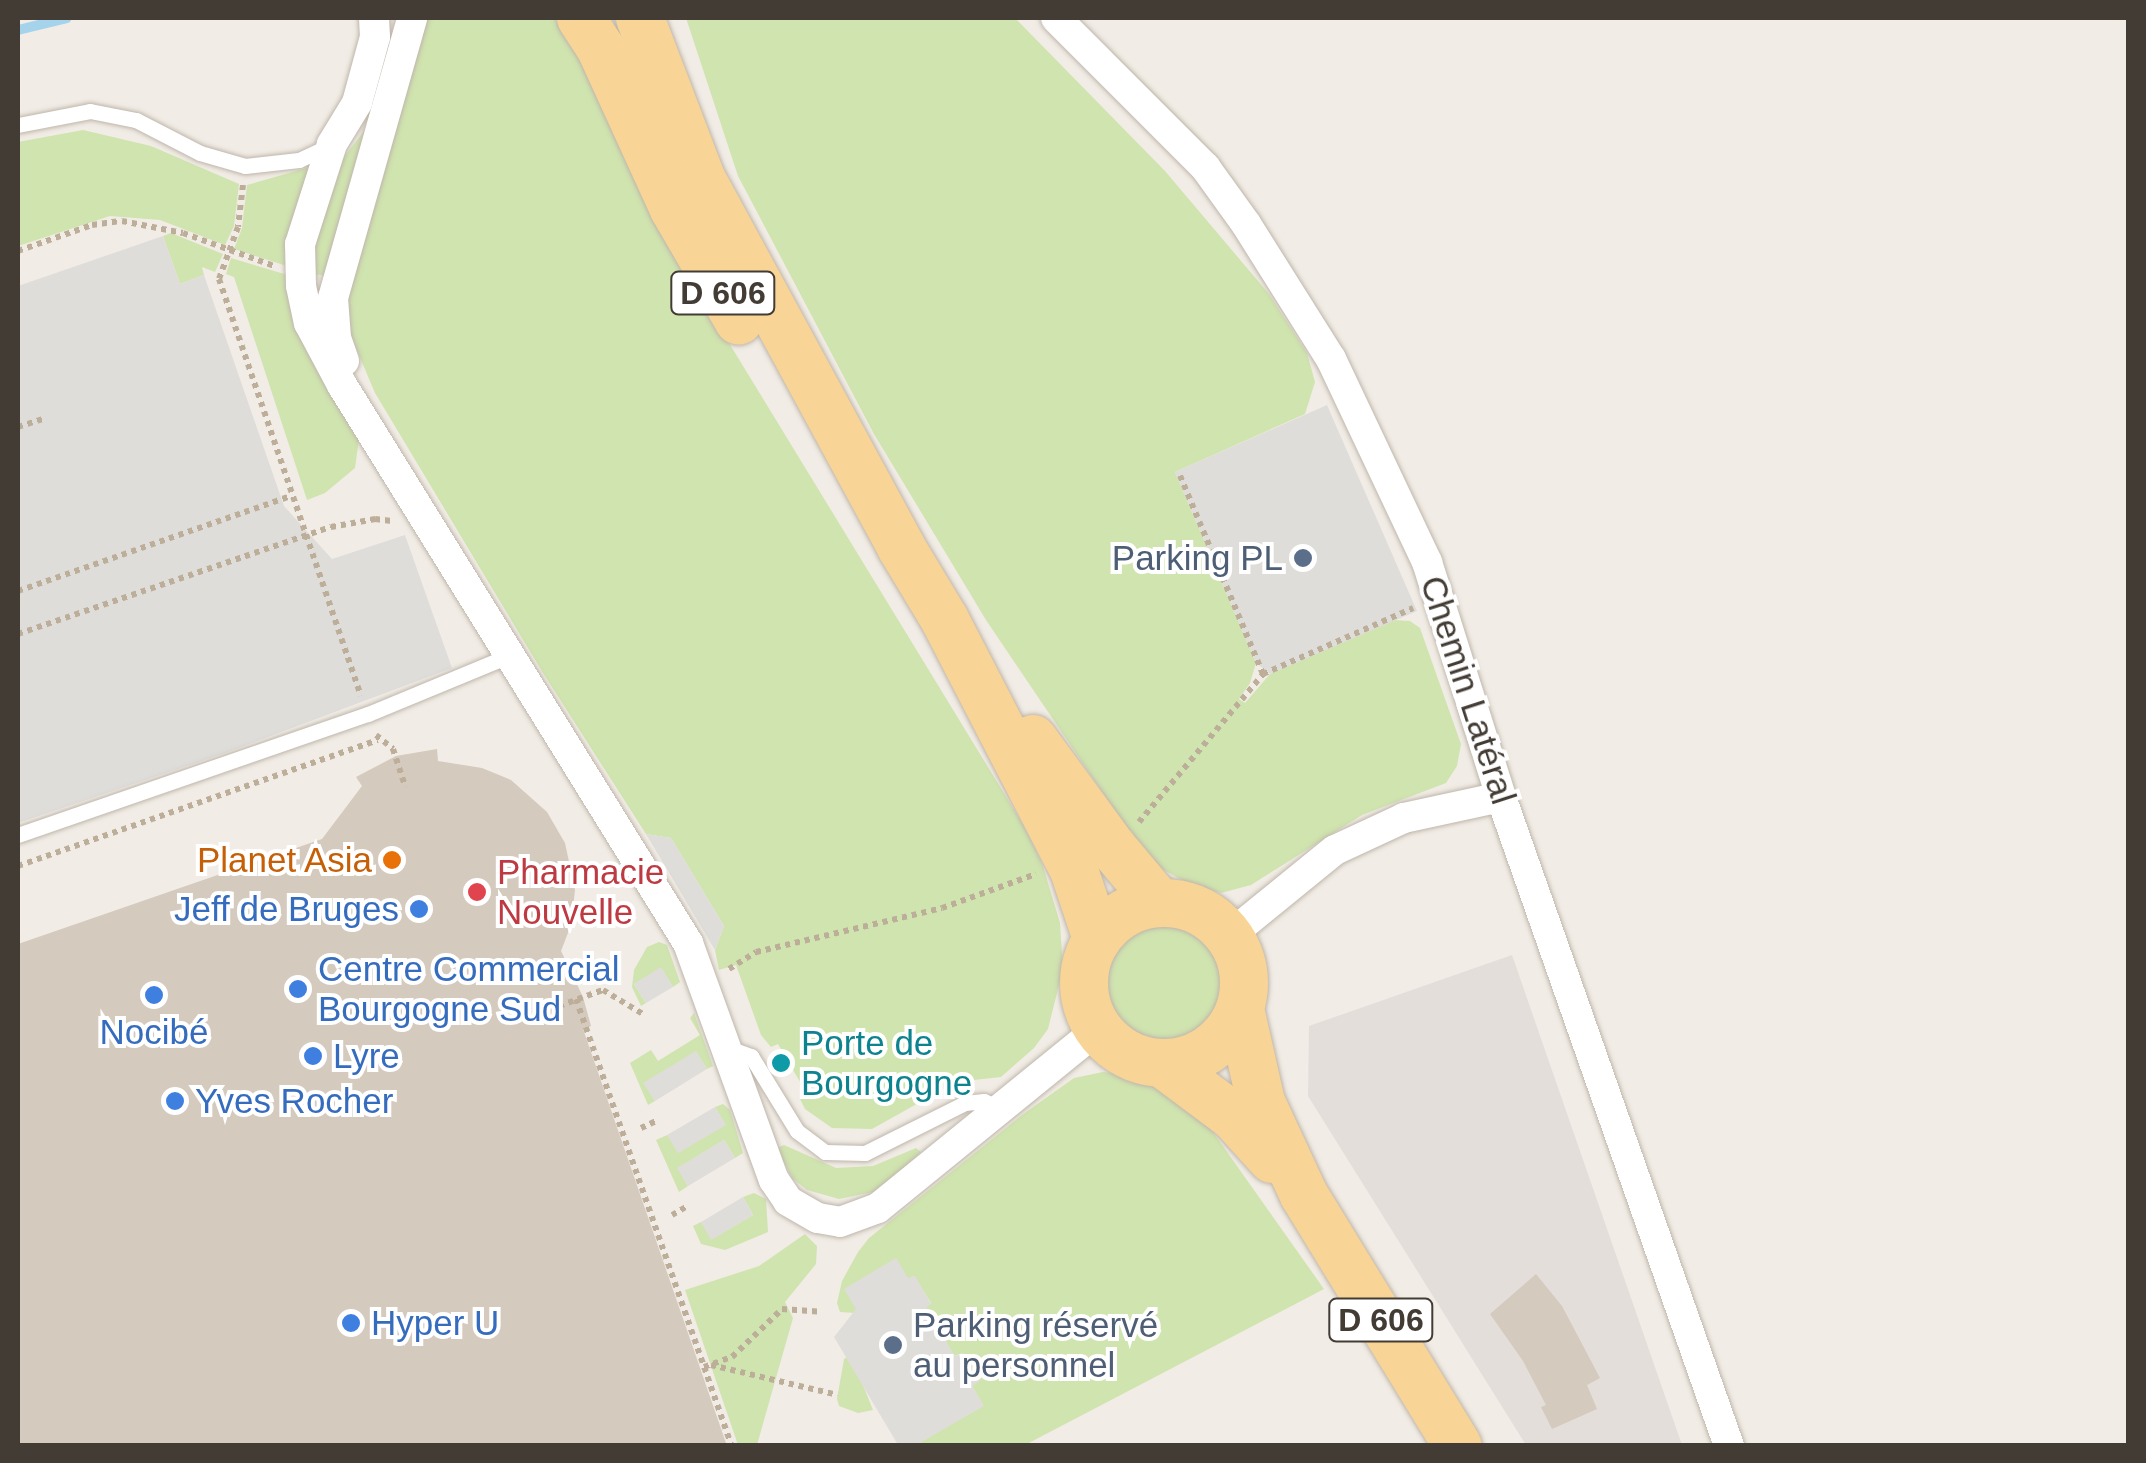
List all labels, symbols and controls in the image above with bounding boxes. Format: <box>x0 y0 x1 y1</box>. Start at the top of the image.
road number: D 606 <box>668 266 778 320</box>
place label: Parking PL <box>1112 537 1283 579</box>
marker: Parking PL <box>1292 547 1314 569</box>
street label: Chemin Latéral <box>1411 571 1525 809</box>
place label: Planet Asia <box>195 839 372 881</box>
marker: Planet Asia <box>381 849 403 871</box>
place label: Pharmacie Nouvelle <box>497 851 664 933</box>
marker: Pharmacie Nouvelle <box>466 881 488 903</box>
place label: Jeff de Bruges <box>174 888 399 930</box>
marker: Jeff de Bruges <box>408 898 430 920</box>
place label: Centre Commercial Bourgogne Sud <box>318 948 619 1030</box>
marker: Centre Commercial Bourgogne Sud <box>287 978 309 1000</box>
marker: Nocibé <box>143 984 165 1006</box>
place label: Nocibé <box>100 1011 208 1053</box>
place label: Porte de Bourgogne <box>801 1022 972 1104</box>
place label: Lyre <box>333 1035 400 1077</box>
marker: Lyre <box>302 1045 324 1067</box>
marker: Porte de Bourgogne <box>770 1052 792 1074</box>
place label: Yves Rocher <box>195 1080 393 1122</box>
marker: Yves Rocher <box>164 1090 186 1112</box>
road number: D 606 <box>1326 1293 1436 1347</box>
place label: Hyper U <box>371 1302 499 1344</box>
place label: Parking réservé au personnel <box>913 1304 1158 1386</box>
marker: Hyper U <box>340 1312 362 1334</box>
marker: Parking réservé au personnel <box>882 1334 904 1356</box>

